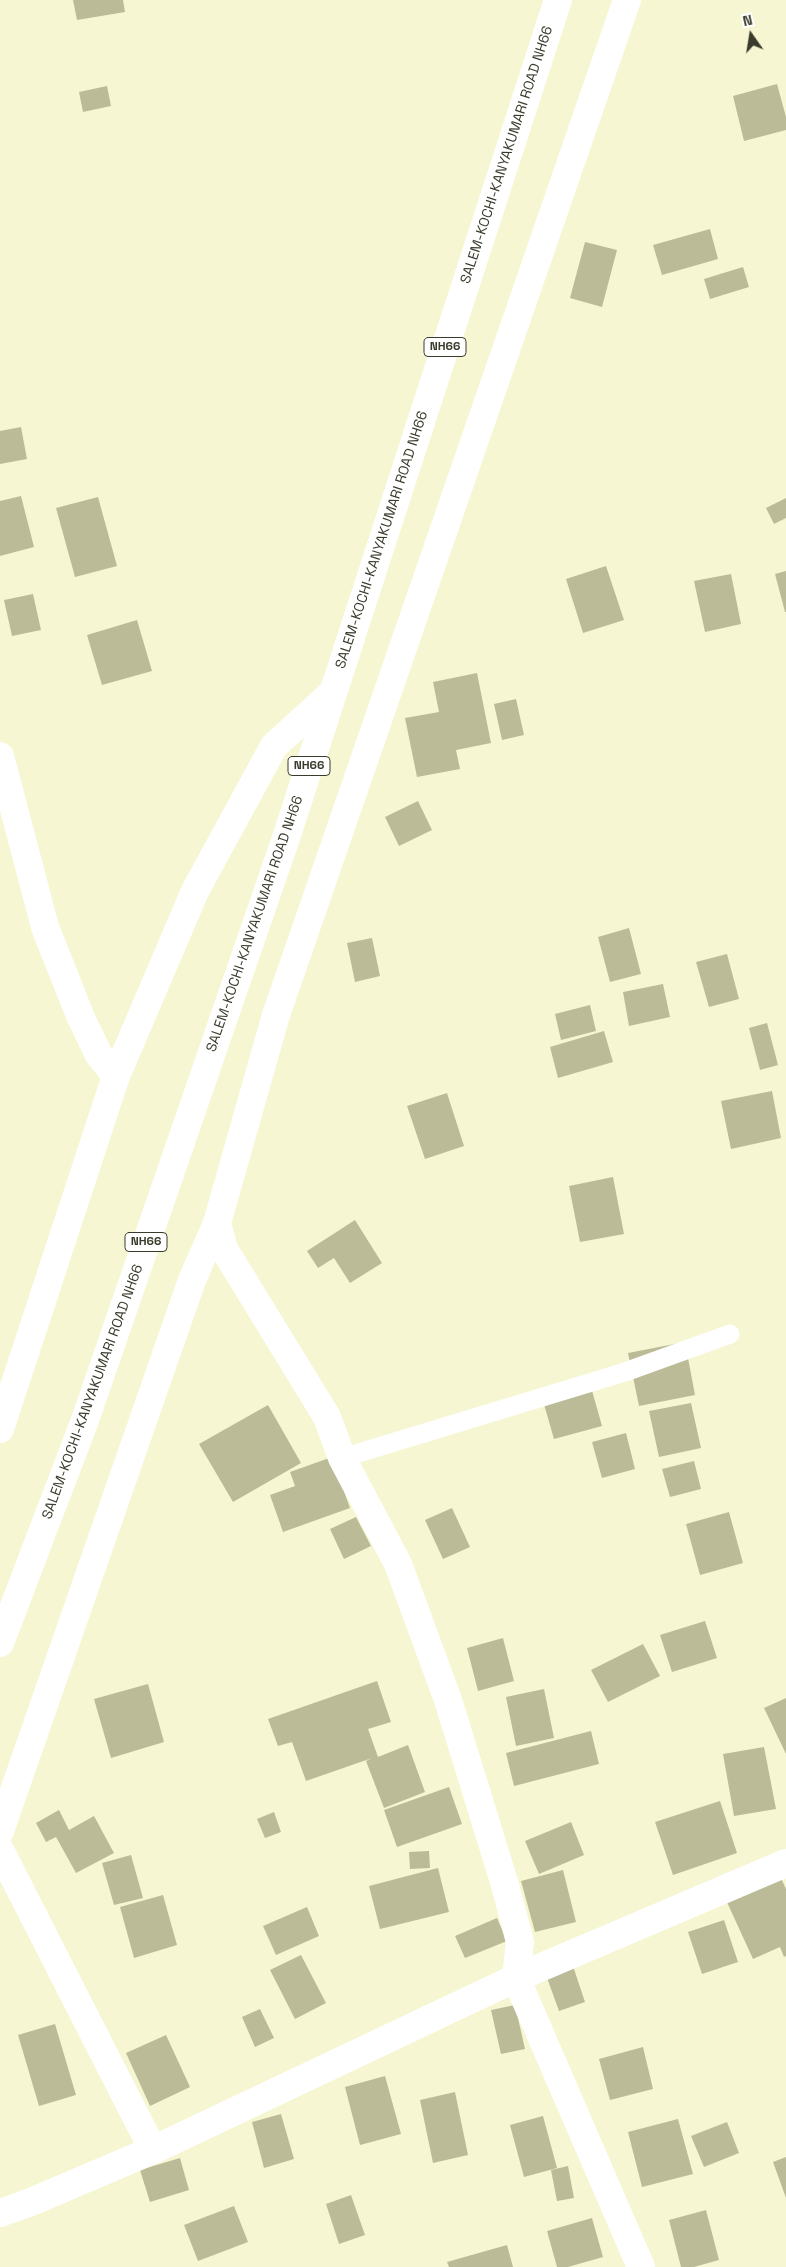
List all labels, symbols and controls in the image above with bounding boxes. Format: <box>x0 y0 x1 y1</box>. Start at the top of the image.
north arrow <box>726 10 776 60</box>
text: N <box>741 11 754 30</box>
street label: SALEM-KOCHI-KANYAKUMARI ROAD NH66 <box>457 24 557 286</box>
road number: NH66 <box>424 338 466 357</box>
street label: SALEM-KOCHI-KANYAKUMARI ROAD NH66 <box>332 409 432 671</box>
road number: NH66 <box>288 756 330 776</box>
street label: SALEM-KOCHI-KANYAKUMARI ROAD NH66 <box>203 794 307 1054</box>
road number: NH66 <box>125 1232 167 1252</box>
street label: SALEM-KOCHI-KANYAKUMARI ROAD NH66 <box>39 1262 147 1522</box>

